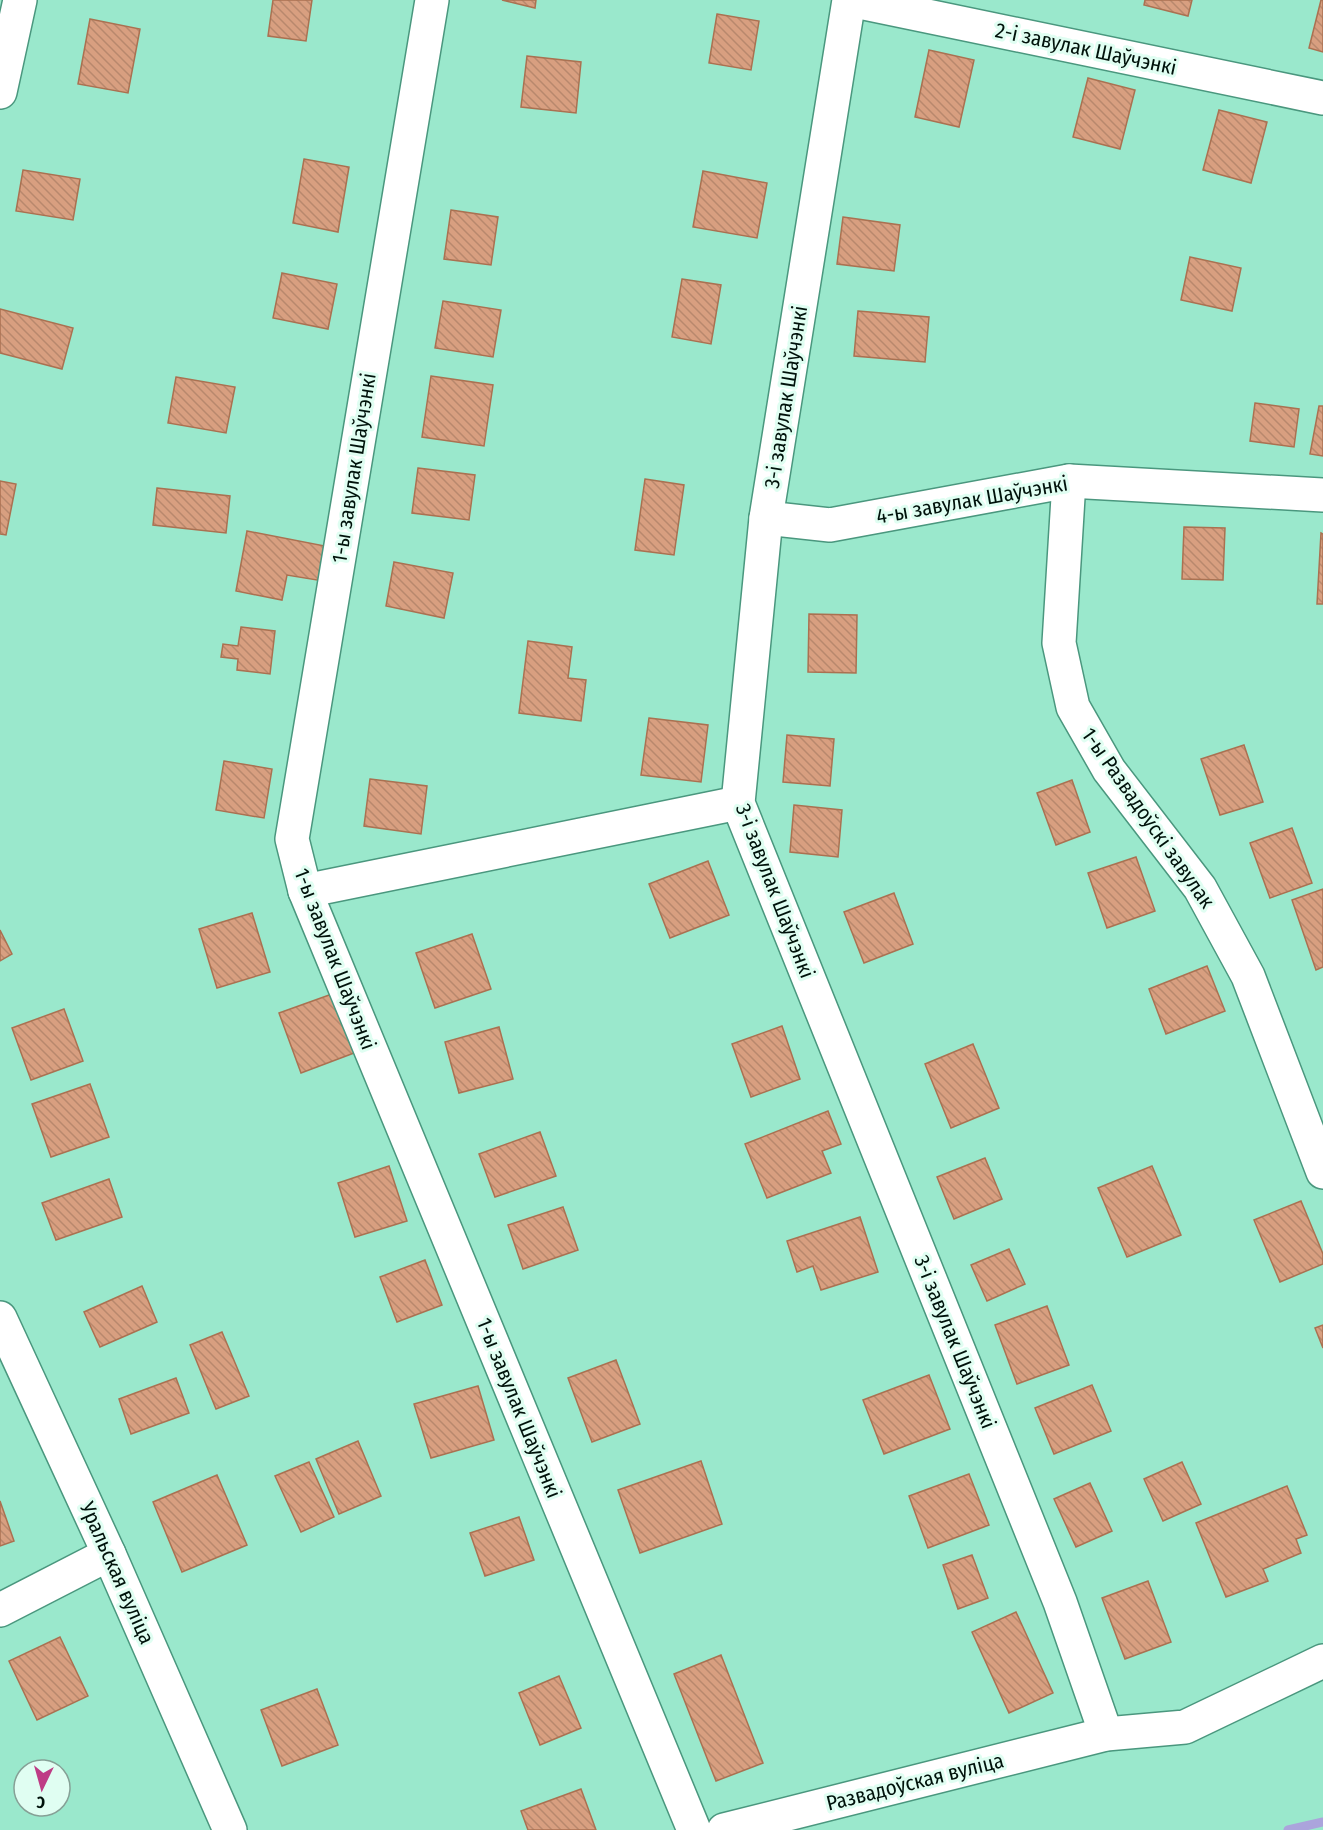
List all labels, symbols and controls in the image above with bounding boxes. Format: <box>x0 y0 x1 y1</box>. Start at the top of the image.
street label: 2-і завулак Шаўчэнкі <box>993 17 1179 81</box>
street label: 3-і завулак Шаўчэнкі <box>759 304 813 490</box>
street label: 1-ы завулак Шаўчэнкі <box>326 371 382 565</box>
street label: 4-ы завулак Шаўчэнкі <box>874 470 1070 530</box>
street label: 1-ы Развадоўскі завулак <box>1076 723 1220 913</box>
street label: 3-і завулак Шаўчэнкі <box>730 800 820 982</box>
street label: 1-ы завулак Шаўчэнкі <box>288 865 382 1053</box>
street label: 3-і завулак Шаўчэнкі <box>908 1252 1002 1432</box>
street label: 1-ы завулак Шаўчэнкі <box>471 1314 567 1502</box>
street label: Уральская вуліца <box>74 1497 160 1648</box>
street label: Развадоўская вуліца <box>824 1747 1006 1817</box>
north arrow <box>12 1758 72 1818</box>
text: С <box>35 1793 46 1812</box>

